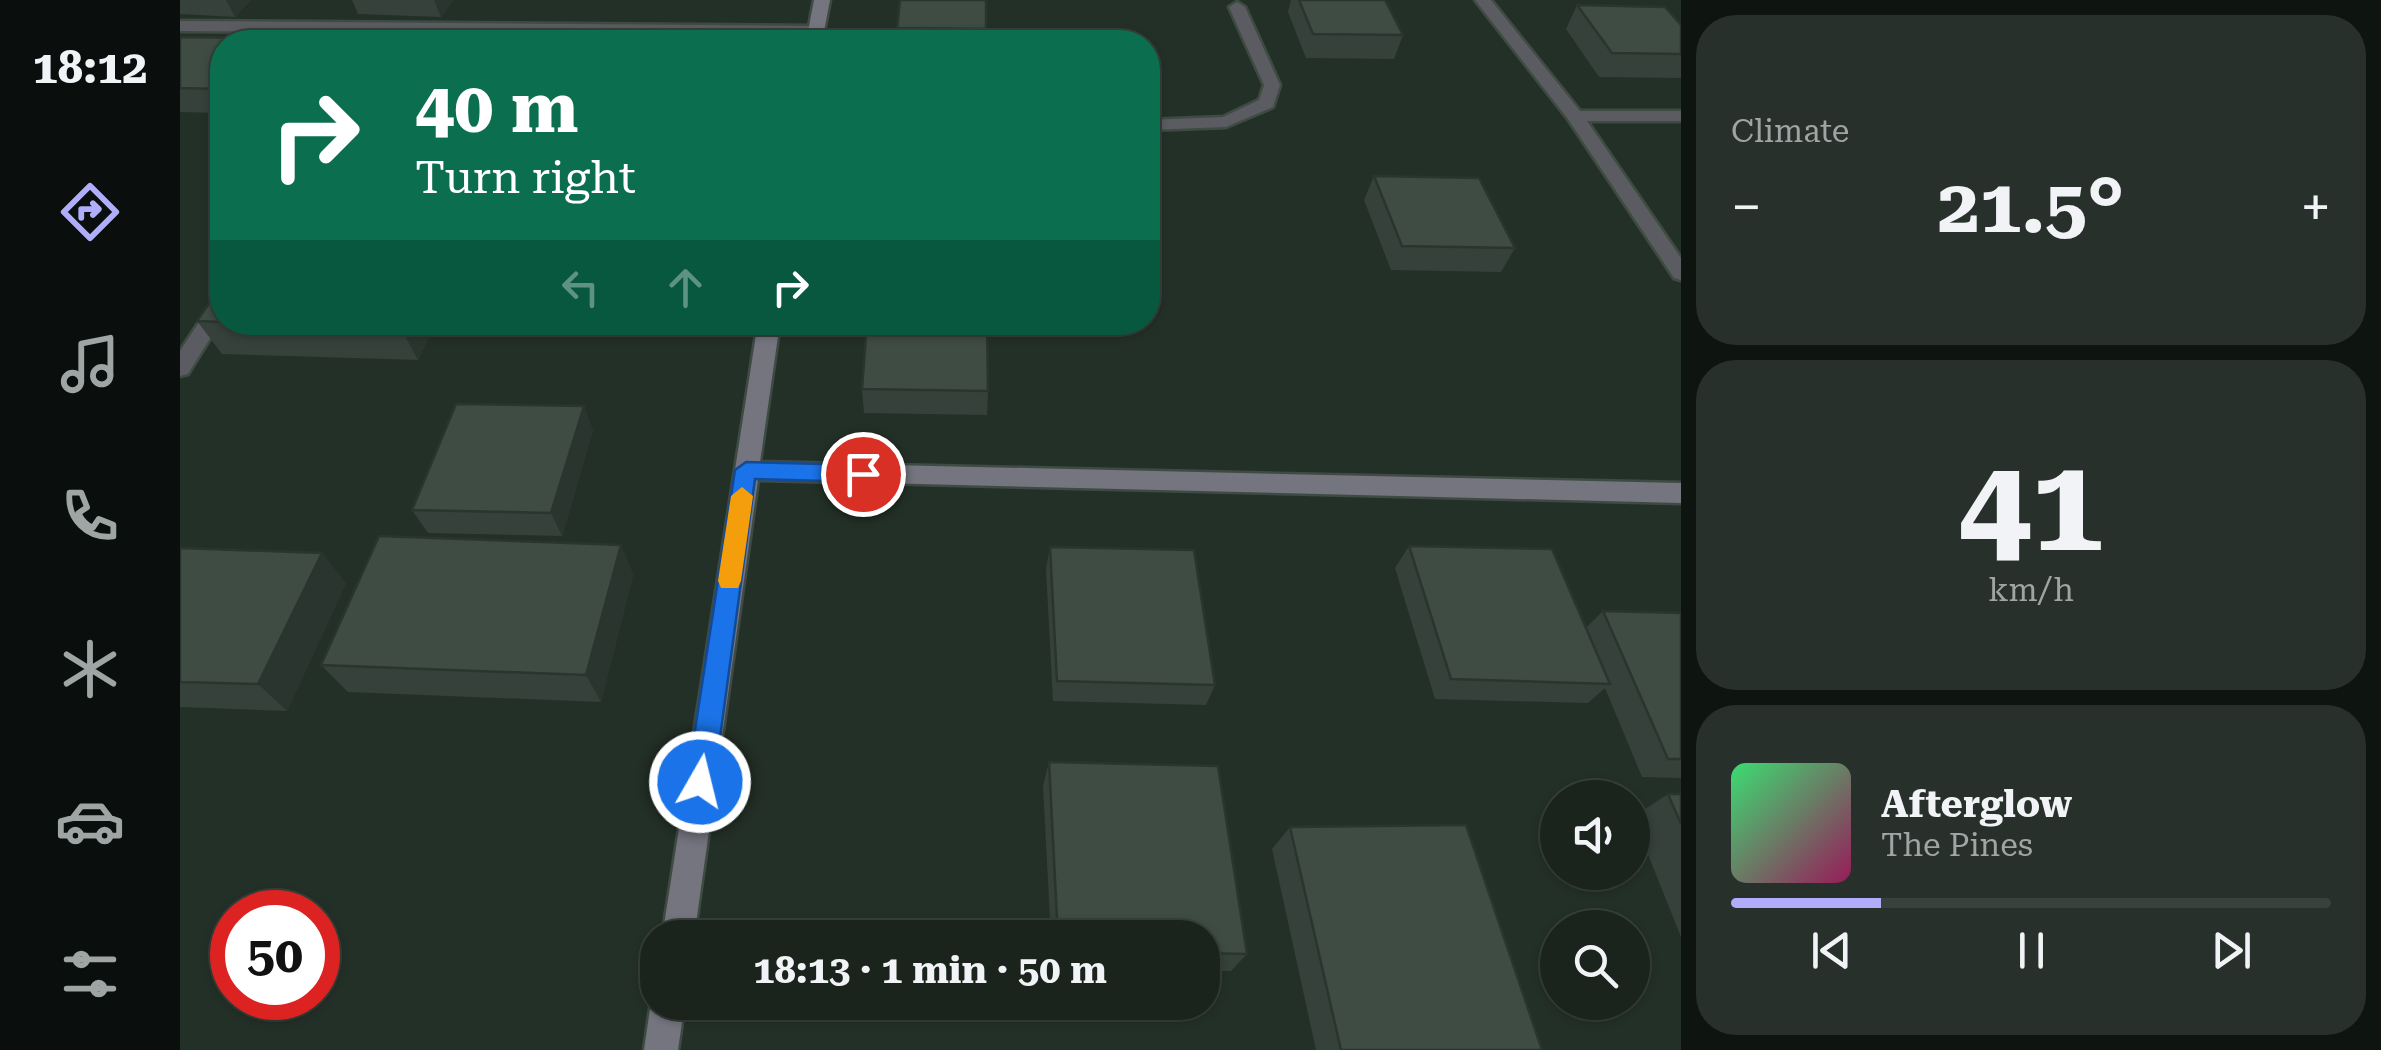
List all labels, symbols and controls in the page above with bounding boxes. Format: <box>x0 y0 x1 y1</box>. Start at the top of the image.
text: 18:12 <box>33 41 147 94</box>
text: 40 m <box>415 67 579 149</box>
icon: right <box>250 70 380 200</box>
text: Climate <box>1731 112 1849 150</box>
text: Turn right <box>415 151 636 204</box>
text: 21.5° <box>1938 162 2124 250</box>
text: − <box>1731 175 1762 239</box>
text: + <box>2300 175 2331 239</box>
icon: directions <box>55 177 125 247</box>
icon: left <box>553 260 608 315</box>
icon: ahead <box>658 260 713 315</box>
icon: right <box>763 260 818 315</box>
icon: music <box>55 329 125 399</box>
text: 41 <box>1958 429 2104 582</box>
pin <box>821 432 906 517</box>
icon: arrive <box>836 447 891 502</box>
icon: phone <box>55 481 125 551</box>
text: km/h <box>1988 571 2074 609</box>
icon: climate <box>55 634 125 704</box>
position arrow <box>648 730 752 834</box>
map controls <box>1540 780 1650 1020</box>
button: sound <box>1540 780 1650 890</box>
text: Afterglow <box>1881 782 2072 826</box>
icon: car <box>55 786 125 856</box>
text: The Pines <box>1881 826 2033 864</box>
speed limit sign: 50 <box>210 890 340 1020</box>
button: search <box>1540 910 1650 1020</box>
icon: previous <box>1804 923 1859 978</box>
icon: pause <box>2004 923 2059 978</box>
icon: next <box>2204 923 2259 978</box>
icon: filters <box>55 939 125 1009</box>
text: 18:13 · 1 min · 50 m <box>753 948 1107 992</box>

